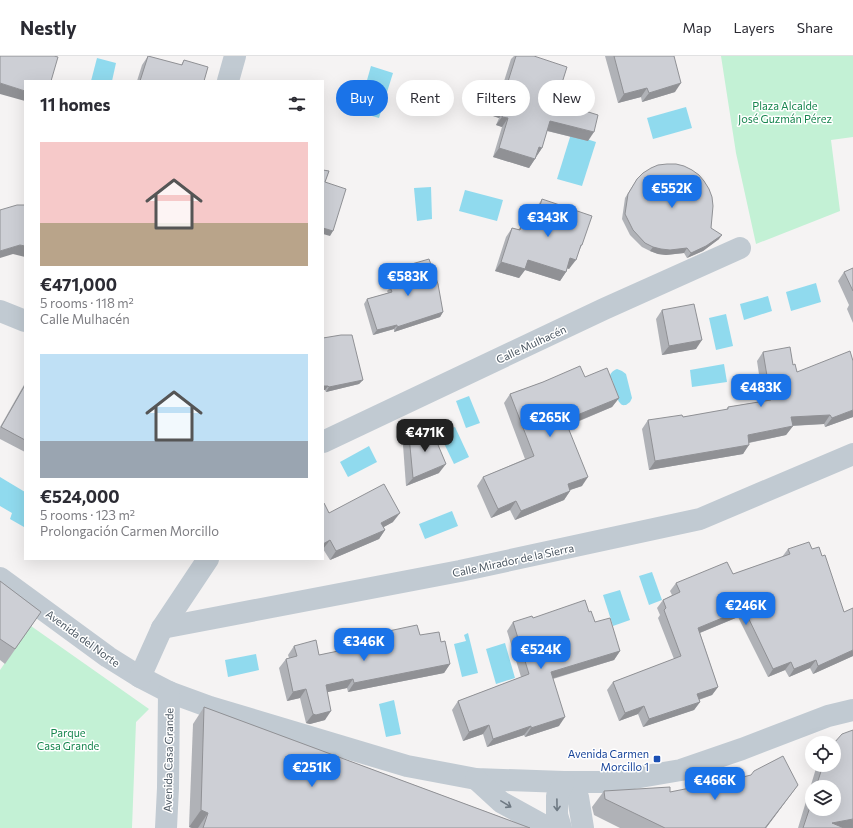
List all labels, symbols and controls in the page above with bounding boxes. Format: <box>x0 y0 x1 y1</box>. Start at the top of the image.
text: Nestly <box>20 16 77 39</box>
text: Map <box>683 19 711 36</box>
text: Layers <box>733 19 775 36</box>
text: Share <box>797 19 833 36</box>
chip: Buy <box>336 80 388 116</box>
chip: Rent <box>396 80 454 116</box>
chip: Filters <box>462 80 530 116</box>
chip: New <box>538 80 595 116</box>
icon: filters <box>286 93 308 115</box>
text: 11 homes <box>40 94 110 115</box>
park label: Plaza Alcalde José Guzmán Pérez <box>738 99 833 126</box>
icon: home <box>138 168 210 240</box>
pin: €552K <box>644 175 700 209</box>
text: €552K <box>652 180 692 196</box>
pin: €343K <box>520 204 576 238</box>
text: €343K <box>527 209 569 225</box>
pin: €583K <box>380 263 436 297</box>
text: €583K <box>387 268 429 284</box>
text: €471,000 <box>40 274 117 295</box>
text: 5 rooms · 118 m² <box>40 295 134 311</box>
text: Calle Mulhacén <box>40 311 130 327</box>
street label: Calle Mulhacén <box>494 322 568 366</box>
pin: €483K <box>733 374 789 408</box>
text: €483K <box>740 379 782 395</box>
icon: home <box>138 380 210 452</box>
pin: €265K <box>522 404 578 438</box>
text: €265K <box>529 409 571 425</box>
pin: €471K <box>397 419 453 453</box>
text: €471K <box>406 424 444 440</box>
text: €524,000 <box>40 486 120 507</box>
text: 5 rooms · 123 m² <box>40 507 135 523</box>
text: Prolongación Carmen Morcillo <box>40 523 219 539</box>
street label: Calle Mirador de la Sierra <box>451 541 575 579</box>
pin: €246K <box>718 592 774 626</box>
text: €246K <box>725 597 767 613</box>
street label: Avenida del Norte <box>43 607 123 669</box>
pin: €346K <box>336 628 392 662</box>
text: €346K <box>343 633 385 649</box>
pin: €524K <box>513 636 569 670</box>
text: €524K <box>520 641 562 657</box>
street label: Avenida Casa Grande <box>161 707 175 812</box>
park label: Parque Casa Grande <box>37 726 100 752</box>
map controls <box>805 736 841 816</box>
button: locate <box>805 736 841 772</box>
place label: Avenida Carmen Morcillo 1 <box>568 747 649 773</box>
pin: €251K <box>284 754 340 788</box>
marker: Avenida Carmen Morcillo 1 <box>652 754 662 764</box>
text: €251K <box>292 759 332 775</box>
pin: €466K <box>687 767 743 801</box>
text: €466K <box>694 772 736 788</box>
button: layers <box>805 780 841 816</box>
one-way arrow <box>553 798 561 811</box>
one-way arrow <box>500 801 512 809</box>

